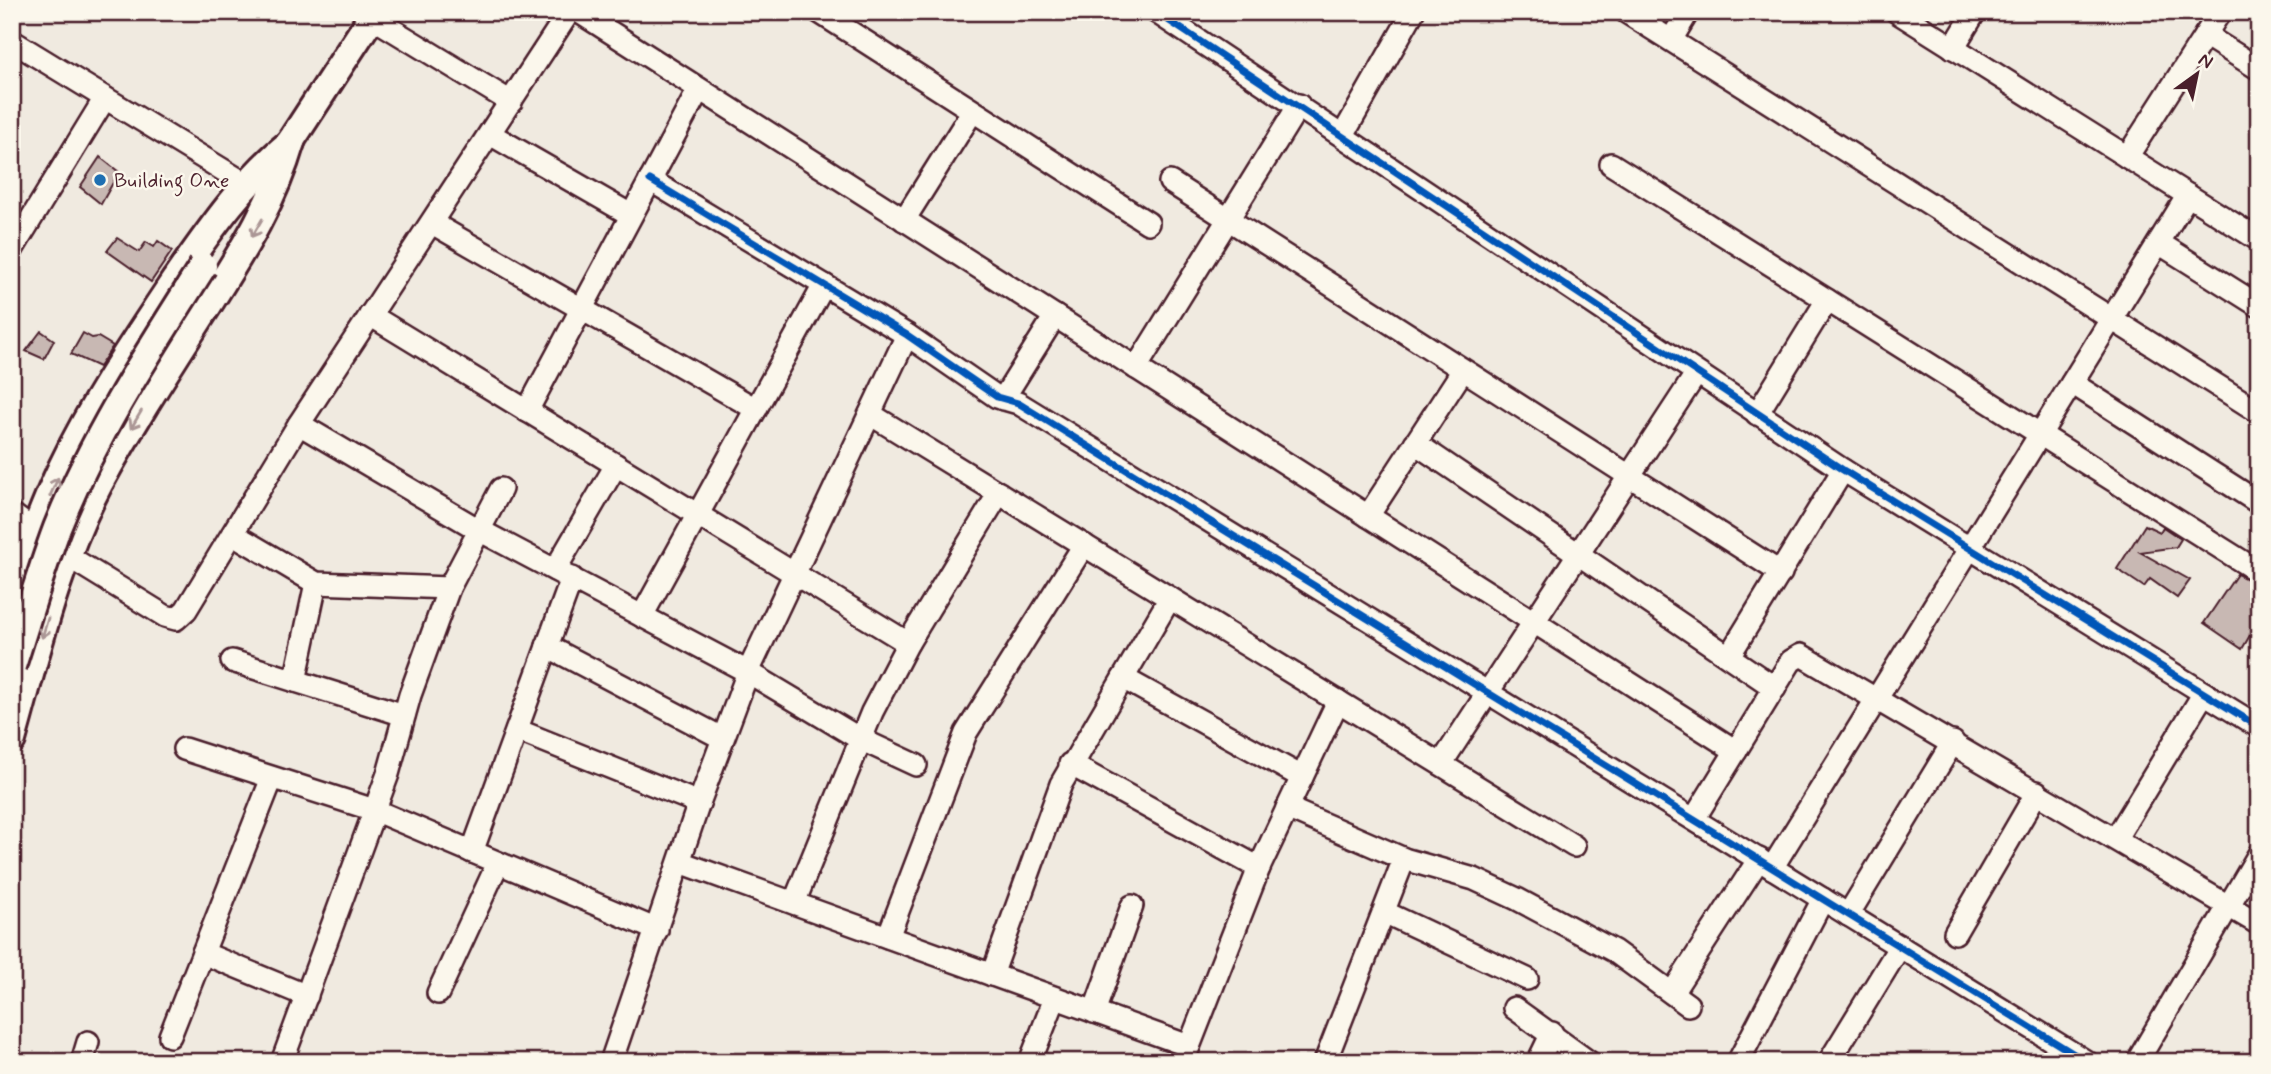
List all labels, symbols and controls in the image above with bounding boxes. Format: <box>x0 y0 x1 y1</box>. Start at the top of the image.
north arrow <box>2162 38 2232 108</box>
text: N <box>2193 47 2218 75</box>
place label: Building One <box>114 167 229 197</box>
marker: Building One <box>92 172 108 188</box>
one-way arrow <box>250 217 264 237</box>
one-way arrow <box>129 410 143 430</box>
one-way arrow <box>48 477 61 498</box>
one-way arrow <box>37 616 50 638</box>

